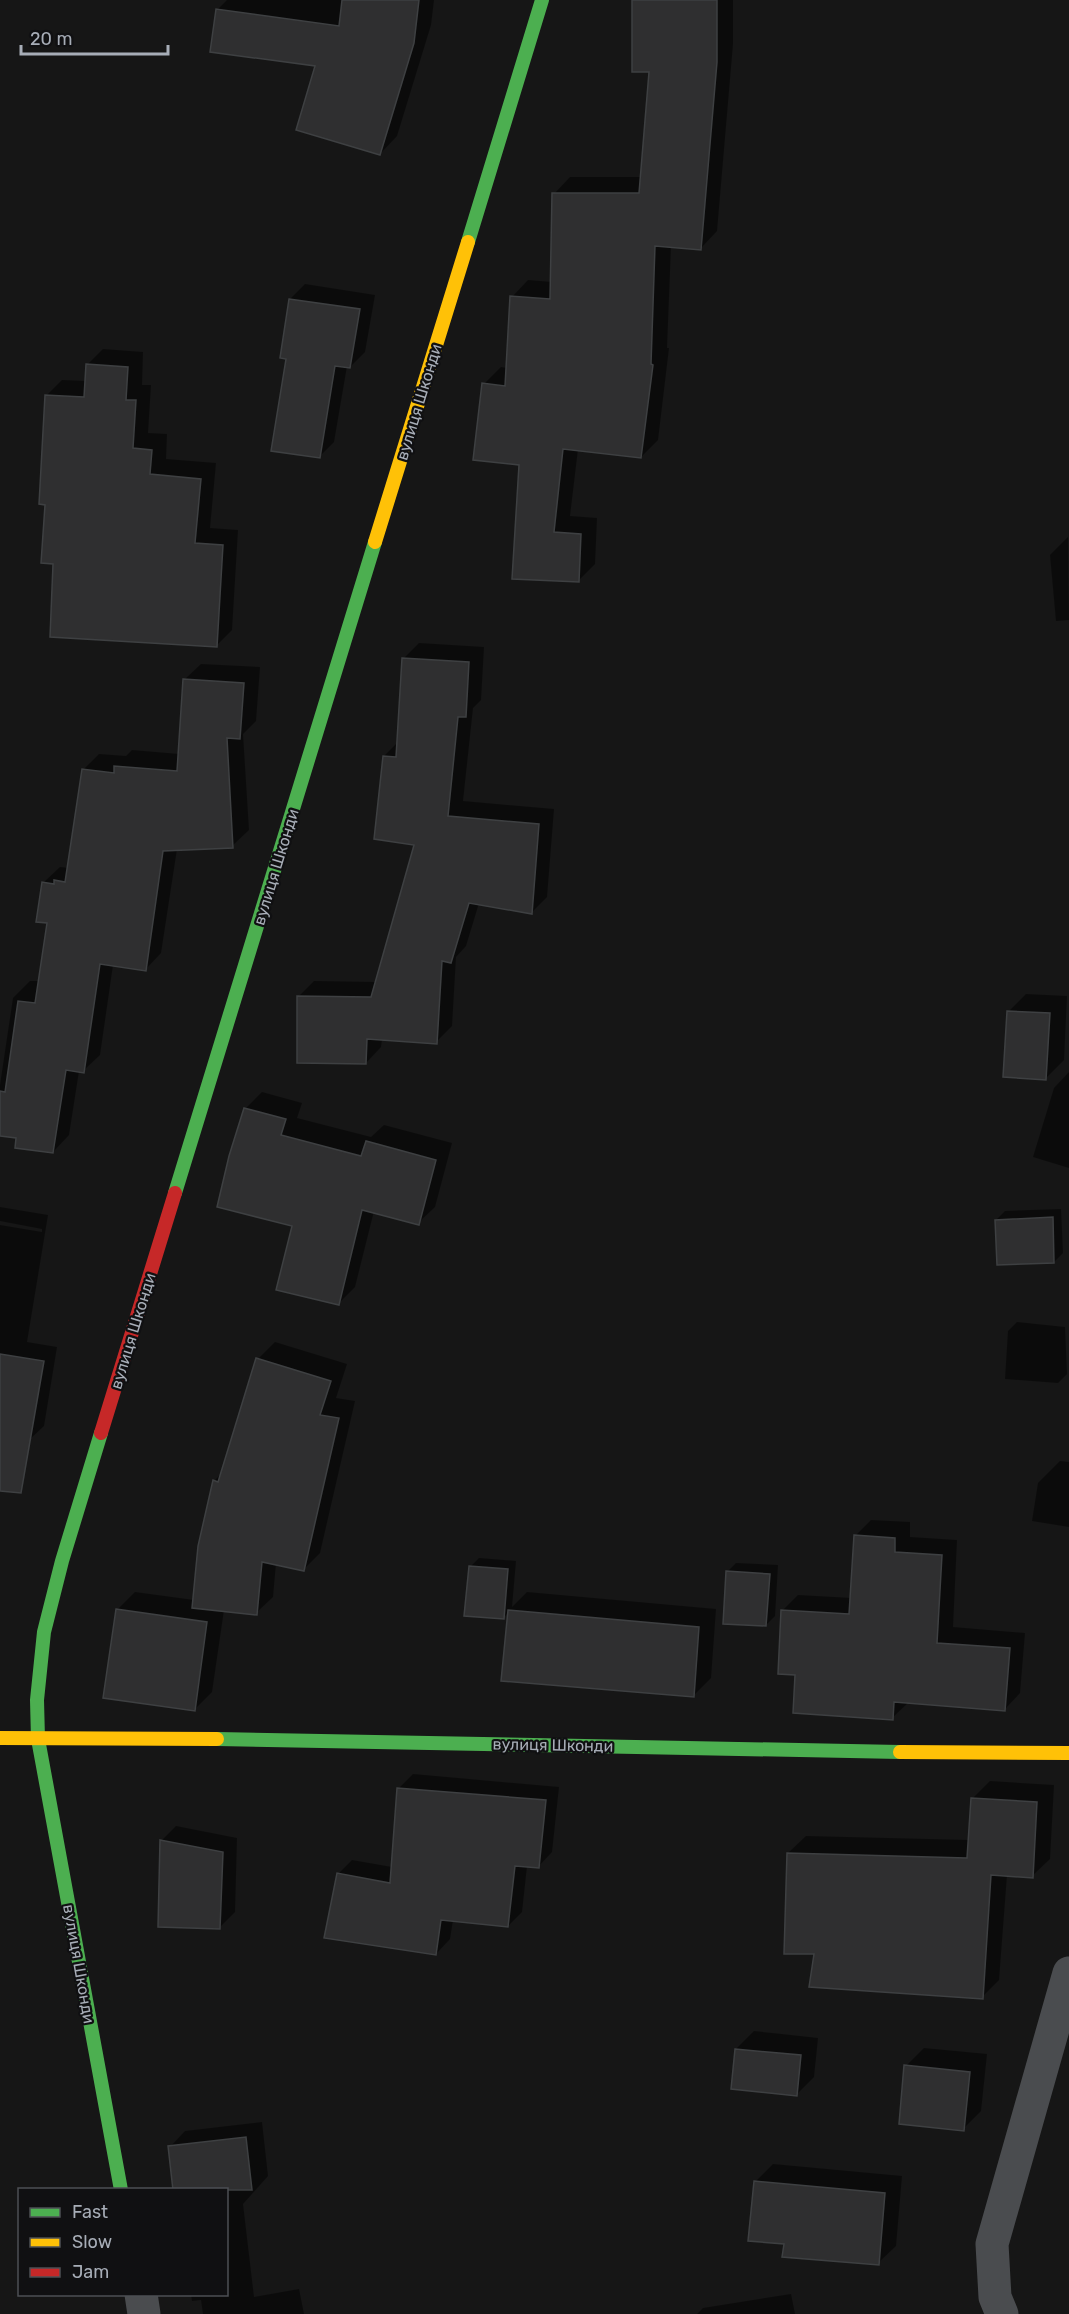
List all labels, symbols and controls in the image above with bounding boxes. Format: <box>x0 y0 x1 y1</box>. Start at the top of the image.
scale bar <box>21 18 168 56</box>
text: 20 m <box>30 28 72 50</box>
street label: вулиця Шконди <box>392 342 446 462</box>
street label: вулиця Шконди <box>249 807 303 927</box>
street label: вулиця Шконди <box>106 1271 160 1391</box>
street label: вулиця Шконди <box>493 1734 613 1756</box>
street label: вулиця Шконди <box>59 1903 99 2025</box>
legend <box>18 2188 228 2296</box>
text: Fast <box>72 2201 108 2223</box>
text: Slow <box>72 2231 112 2253</box>
text: Jam <box>72 2261 109 2283</box>

